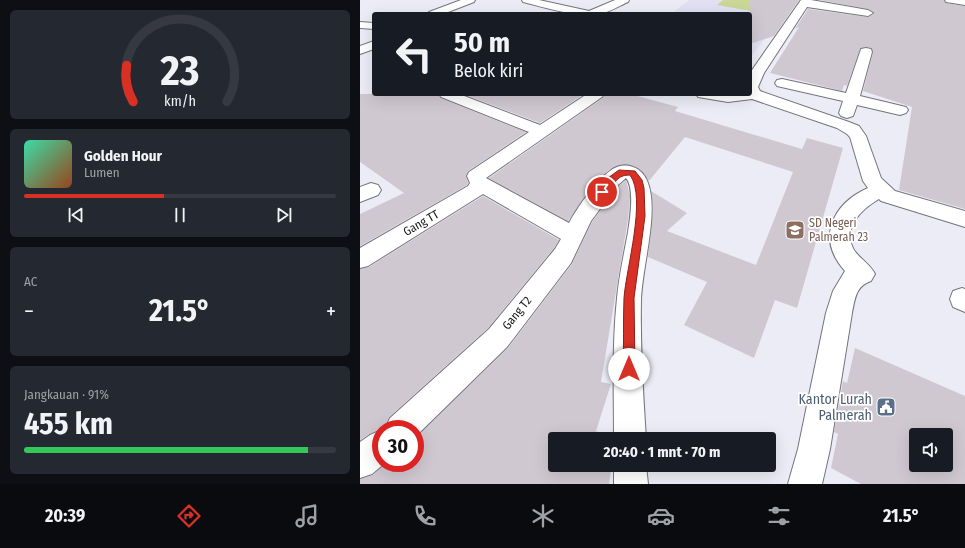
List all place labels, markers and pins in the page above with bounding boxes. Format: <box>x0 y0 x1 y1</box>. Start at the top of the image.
pin <box>585 175 619 209</box>
place label: SD Negeri Palmerah 23 <box>809 216 868 244</box>
school or university icon: SD Negeri Palmerah 23 <box>784 219 806 241</box>
place label: Kantor Lurah Palmerah <box>799 391 872 424</box>
public building icon: Kantor Lurah Palmerah <box>875 396 897 418</box>

